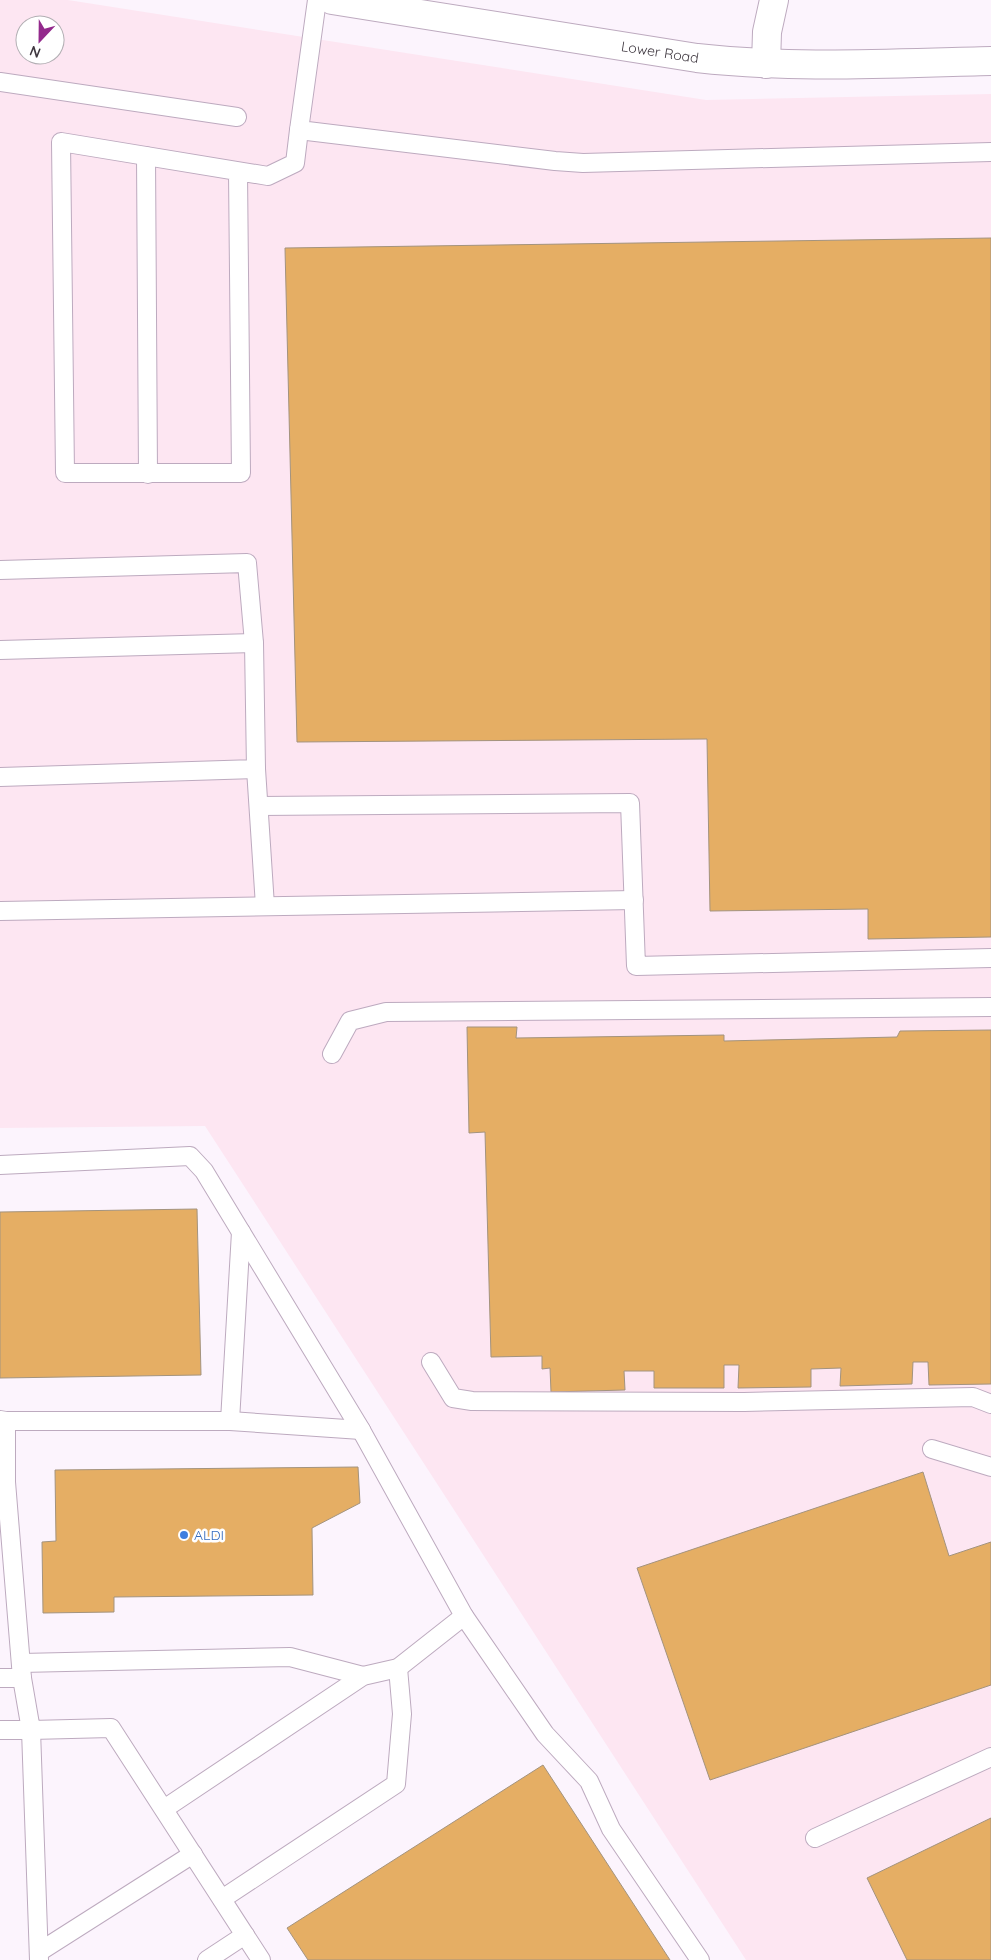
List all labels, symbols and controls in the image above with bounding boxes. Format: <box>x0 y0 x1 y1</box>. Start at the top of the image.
north arrow <box>15 15 65 65</box>
street label: Lower Road <box>620 37 700 67</box>
text: N <box>27 42 43 62</box>
place label: ALDI <box>194 1526 224 1544</box>
marker: ALDI <box>178 1529 190 1541</box>

